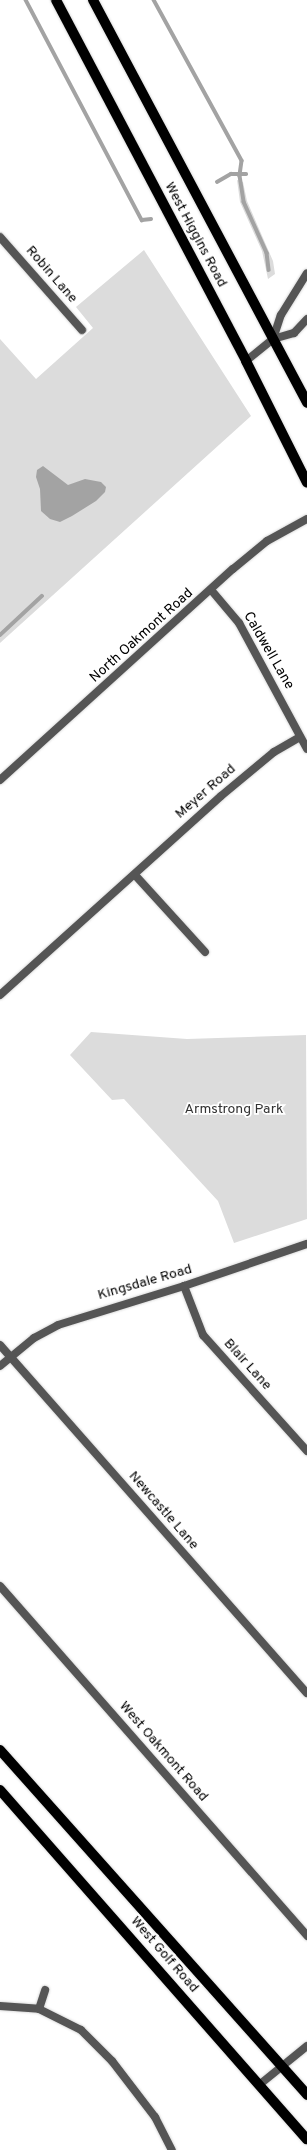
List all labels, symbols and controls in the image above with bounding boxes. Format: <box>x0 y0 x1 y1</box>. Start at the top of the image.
street label: West Higgins Road <box>160 180 230 290</box>
street label: Robin Lane <box>22 243 80 307</box>
street label: North Oakmont Road <box>87 585 197 687</box>
street label: Caldwell Lane <box>239 609 297 693</box>
street label: Meyer Road <box>172 761 240 823</box>
park label: Armstrong Park <box>185 1102 283 1118</box>
street label: Kingsdale Road <box>96 1262 194 1304</box>
street label: Blair Lane <box>220 1336 274 1394</box>
street label: Newcastle Lane <box>124 1468 202 1554</box>
street label: West Oakmont Road <box>115 1698 211 1806</box>
street label: West Golf Road <box>126 1914 202 1996</box>

